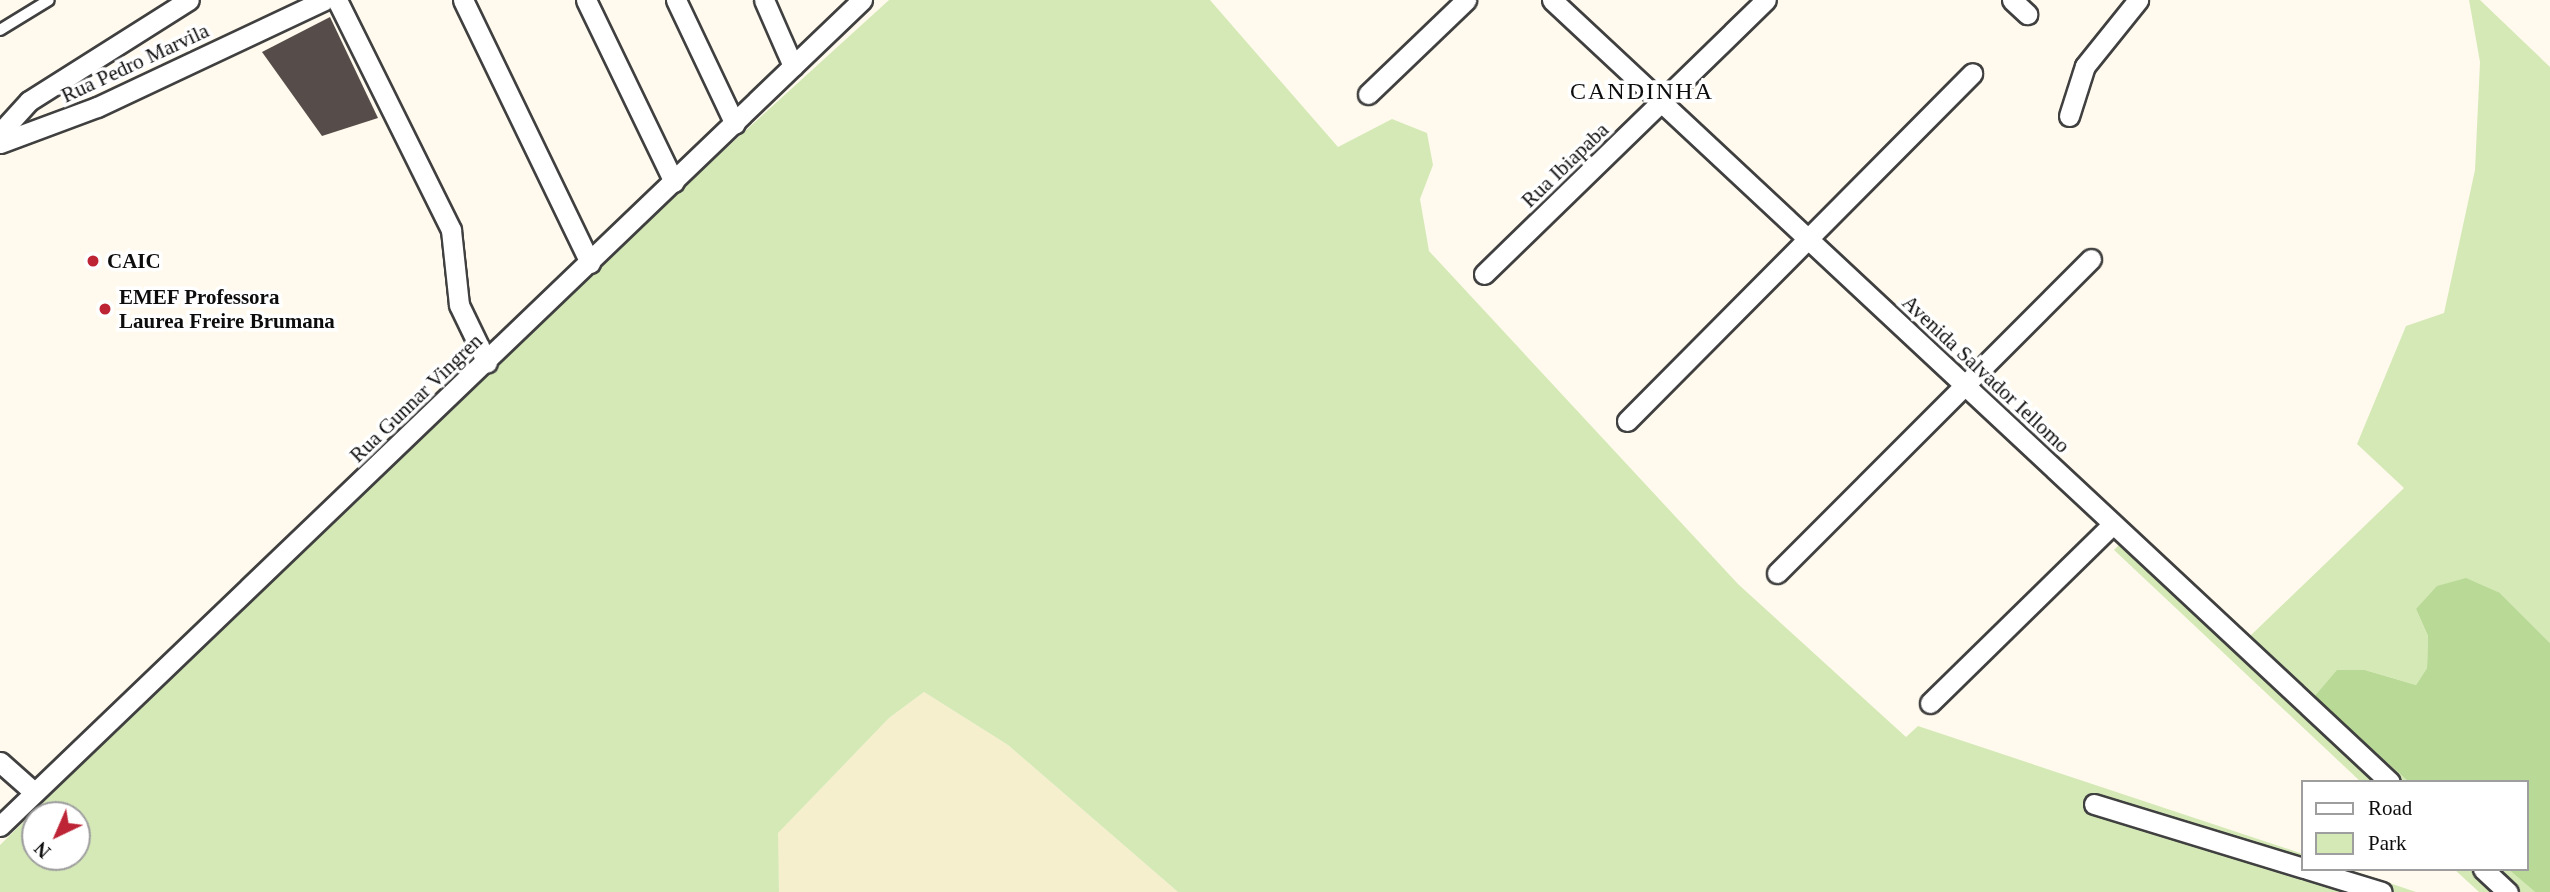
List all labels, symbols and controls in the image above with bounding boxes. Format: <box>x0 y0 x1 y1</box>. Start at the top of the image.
street label: Rua Pedro Marvila <box>57 18 213 108</box>
district label: CANDINHA <box>1571 78 1713 106</box>
street label: Rua Ibiapaba <box>1516 117 1614 213</box>
place label: CAIC <box>107 248 161 274</box>
marker: CAIC <box>85 253 101 269</box>
place label: EMEF Professora Laurea Freire Brumana <box>119 284 335 334</box>
street label: Avenida Salvador Iellomo <box>1897 290 2075 458</box>
marker: EMEF Professora Laurea Freire Brumana <box>97 301 113 317</box>
street label: Rua Gunnar Vingren <box>344 328 488 468</box>
legend <box>2302 780 2529 871</box>
text: Road <box>2368 796 2412 820</box>
north arrow <box>21 801 91 871</box>
text: Park <box>2368 831 2407 855</box>
text: N <box>30 838 55 862</box>

